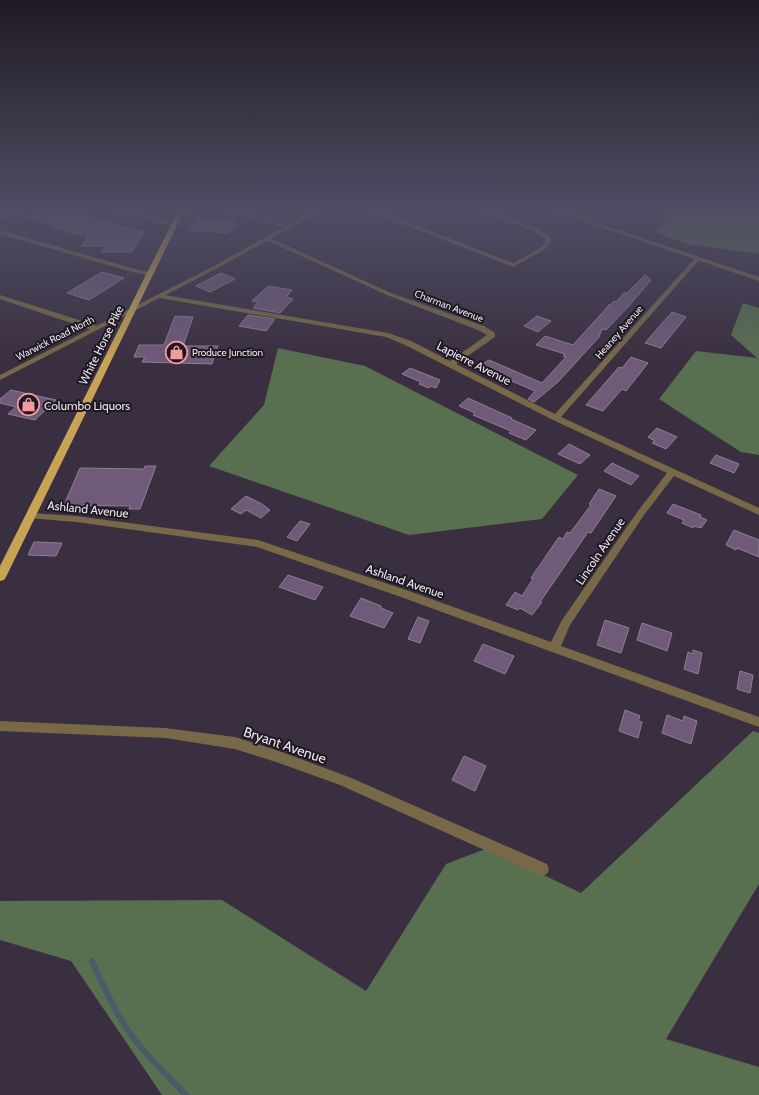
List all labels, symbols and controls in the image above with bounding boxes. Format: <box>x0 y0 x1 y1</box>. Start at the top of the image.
street label: Charman Avenue <box>413 287 485 325</box>
street label: White Horse Pike <box>75 303 127 387</box>
street label: Heaney Avenue <box>592 303 646 361</box>
street label: Warwick Road North <box>14 313 96 363</box>
street label: Lapierre Avenue <box>434 338 514 388</box>
shop icon: Produce Junction <box>163 339 189 365</box>
place label: Produce Junction <box>192 346 264 359</box>
shop icon: Columbo Liquors <box>16 392 42 418</box>
place label: Columbo Liquors <box>44 398 130 413</box>
street label: Ashland Avenue <box>47 497 129 521</box>
street label: Lincoln Avenue <box>572 515 628 587</box>
street label: Ashland Avenue <box>364 561 446 601</box>
street label: Bryant Avenue <box>241 722 329 768</box>

